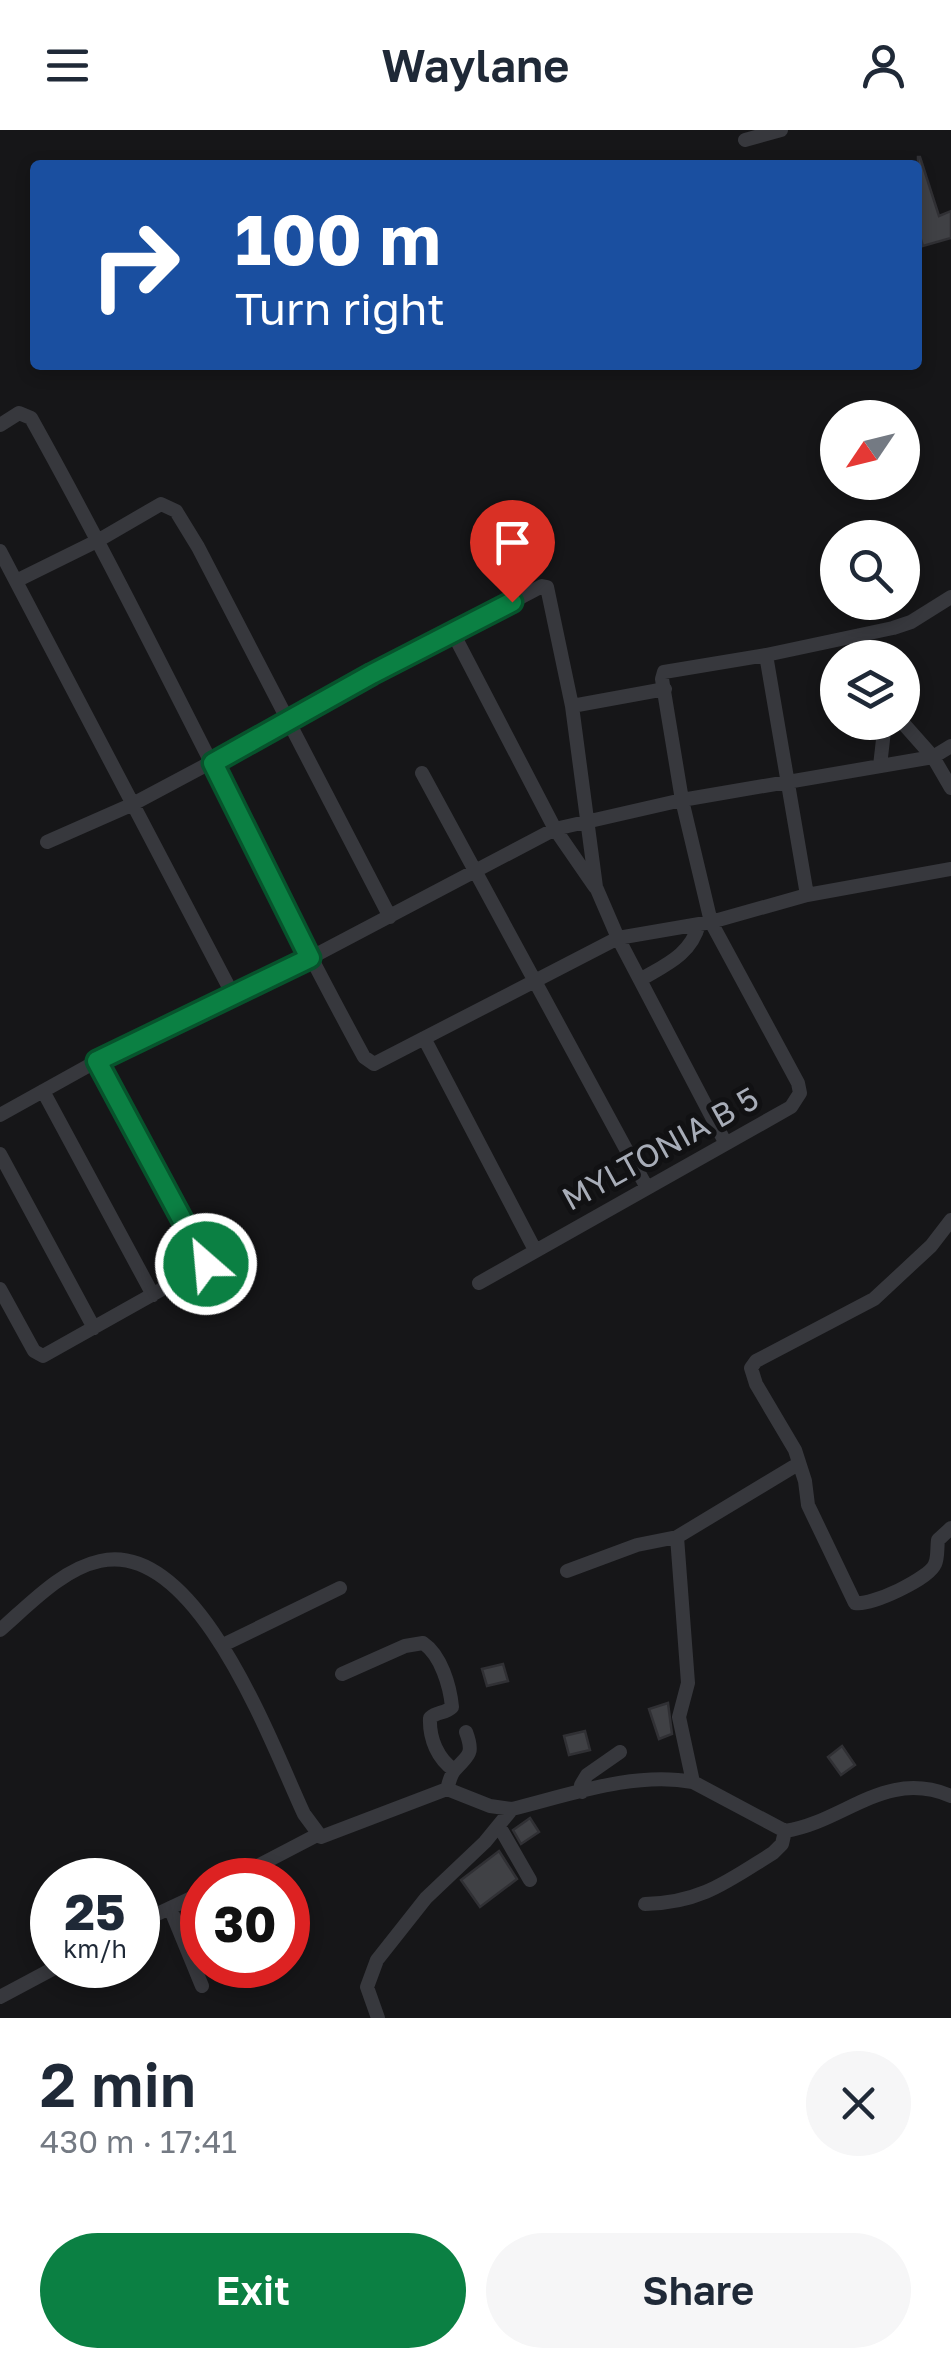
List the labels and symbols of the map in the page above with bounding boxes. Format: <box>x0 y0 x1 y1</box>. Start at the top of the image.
north arrow <box>820 400 920 500</box>
pin <box>470 500 555 603</box>
street label: MYLTONIA B 5 <box>555 1078 765 1218</box>
position arrow <box>154 1212 258 1316</box>
speed limit sign: 30 <box>180 1858 310 1988</box>

